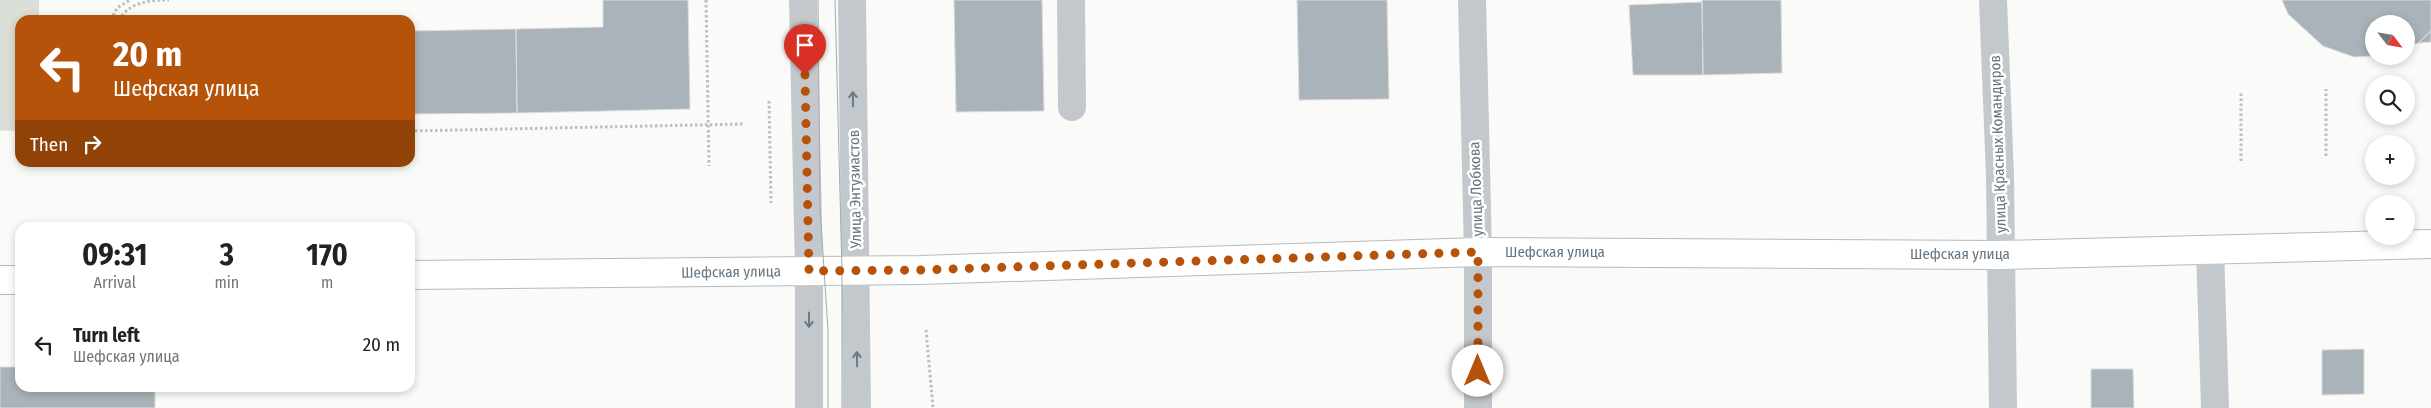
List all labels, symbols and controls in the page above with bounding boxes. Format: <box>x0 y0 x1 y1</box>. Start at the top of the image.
north arrow <box>2365 15 2415 65</box>
map controls <box>2365 15 2415 245</box>
pin <box>784 24 826 75</box>
icon: arrive <box>791 31 819 59</box>
text: 20 m <box>113 33 182 75</box>
icon: left <box>30 35 95 100</box>
street label: улица Красных Командиров <box>1986 55 2010 233</box>
text: Шефская улица <box>113 75 260 102</box>
button: search <box>2365 75 2415 125</box>
one-way arrow <box>848 92 858 108</box>
icon: right <box>78 130 106 158</box>
street label: Улица Энтузиастов <box>845 130 865 249</box>
text: Then <box>30 133 68 156</box>
button: + <box>2365 135 2415 185</box>
street label: улица Лобкова <box>1465 141 1487 237</box>
button: − <box>2365 195 2415 245</box>
text: 09:31 <box>82 237 147 273</box>
text: 3 <box>220 237 234 273</box>
text: 170 <box>306 237 348 273</box>
street label: Шефская улица <box>1505 243 1605 261</box>
street label: Шефская улица <box>1910 245 2010 263</box>
street label: Шефская улица <box>681 262 781 282</box>
text: Arrival <box>94 273 136 292</box>
text: min <box>214 273 239 292</box>
text: m <box>321 273 333 292</box>
one-way arrow <box>804 311 814 327</box>
text: Turn left <box>73 324 140 347</box>
icon: left <box>30 331 58 359</box>
text: 20 m <box>363 333 400 356</box>
position arrow <box>1451 344 1503 396</box>
text: Шефская улица <box>73 347 180 366</box>
one-way arrow <box>852 352 862 368</box>

